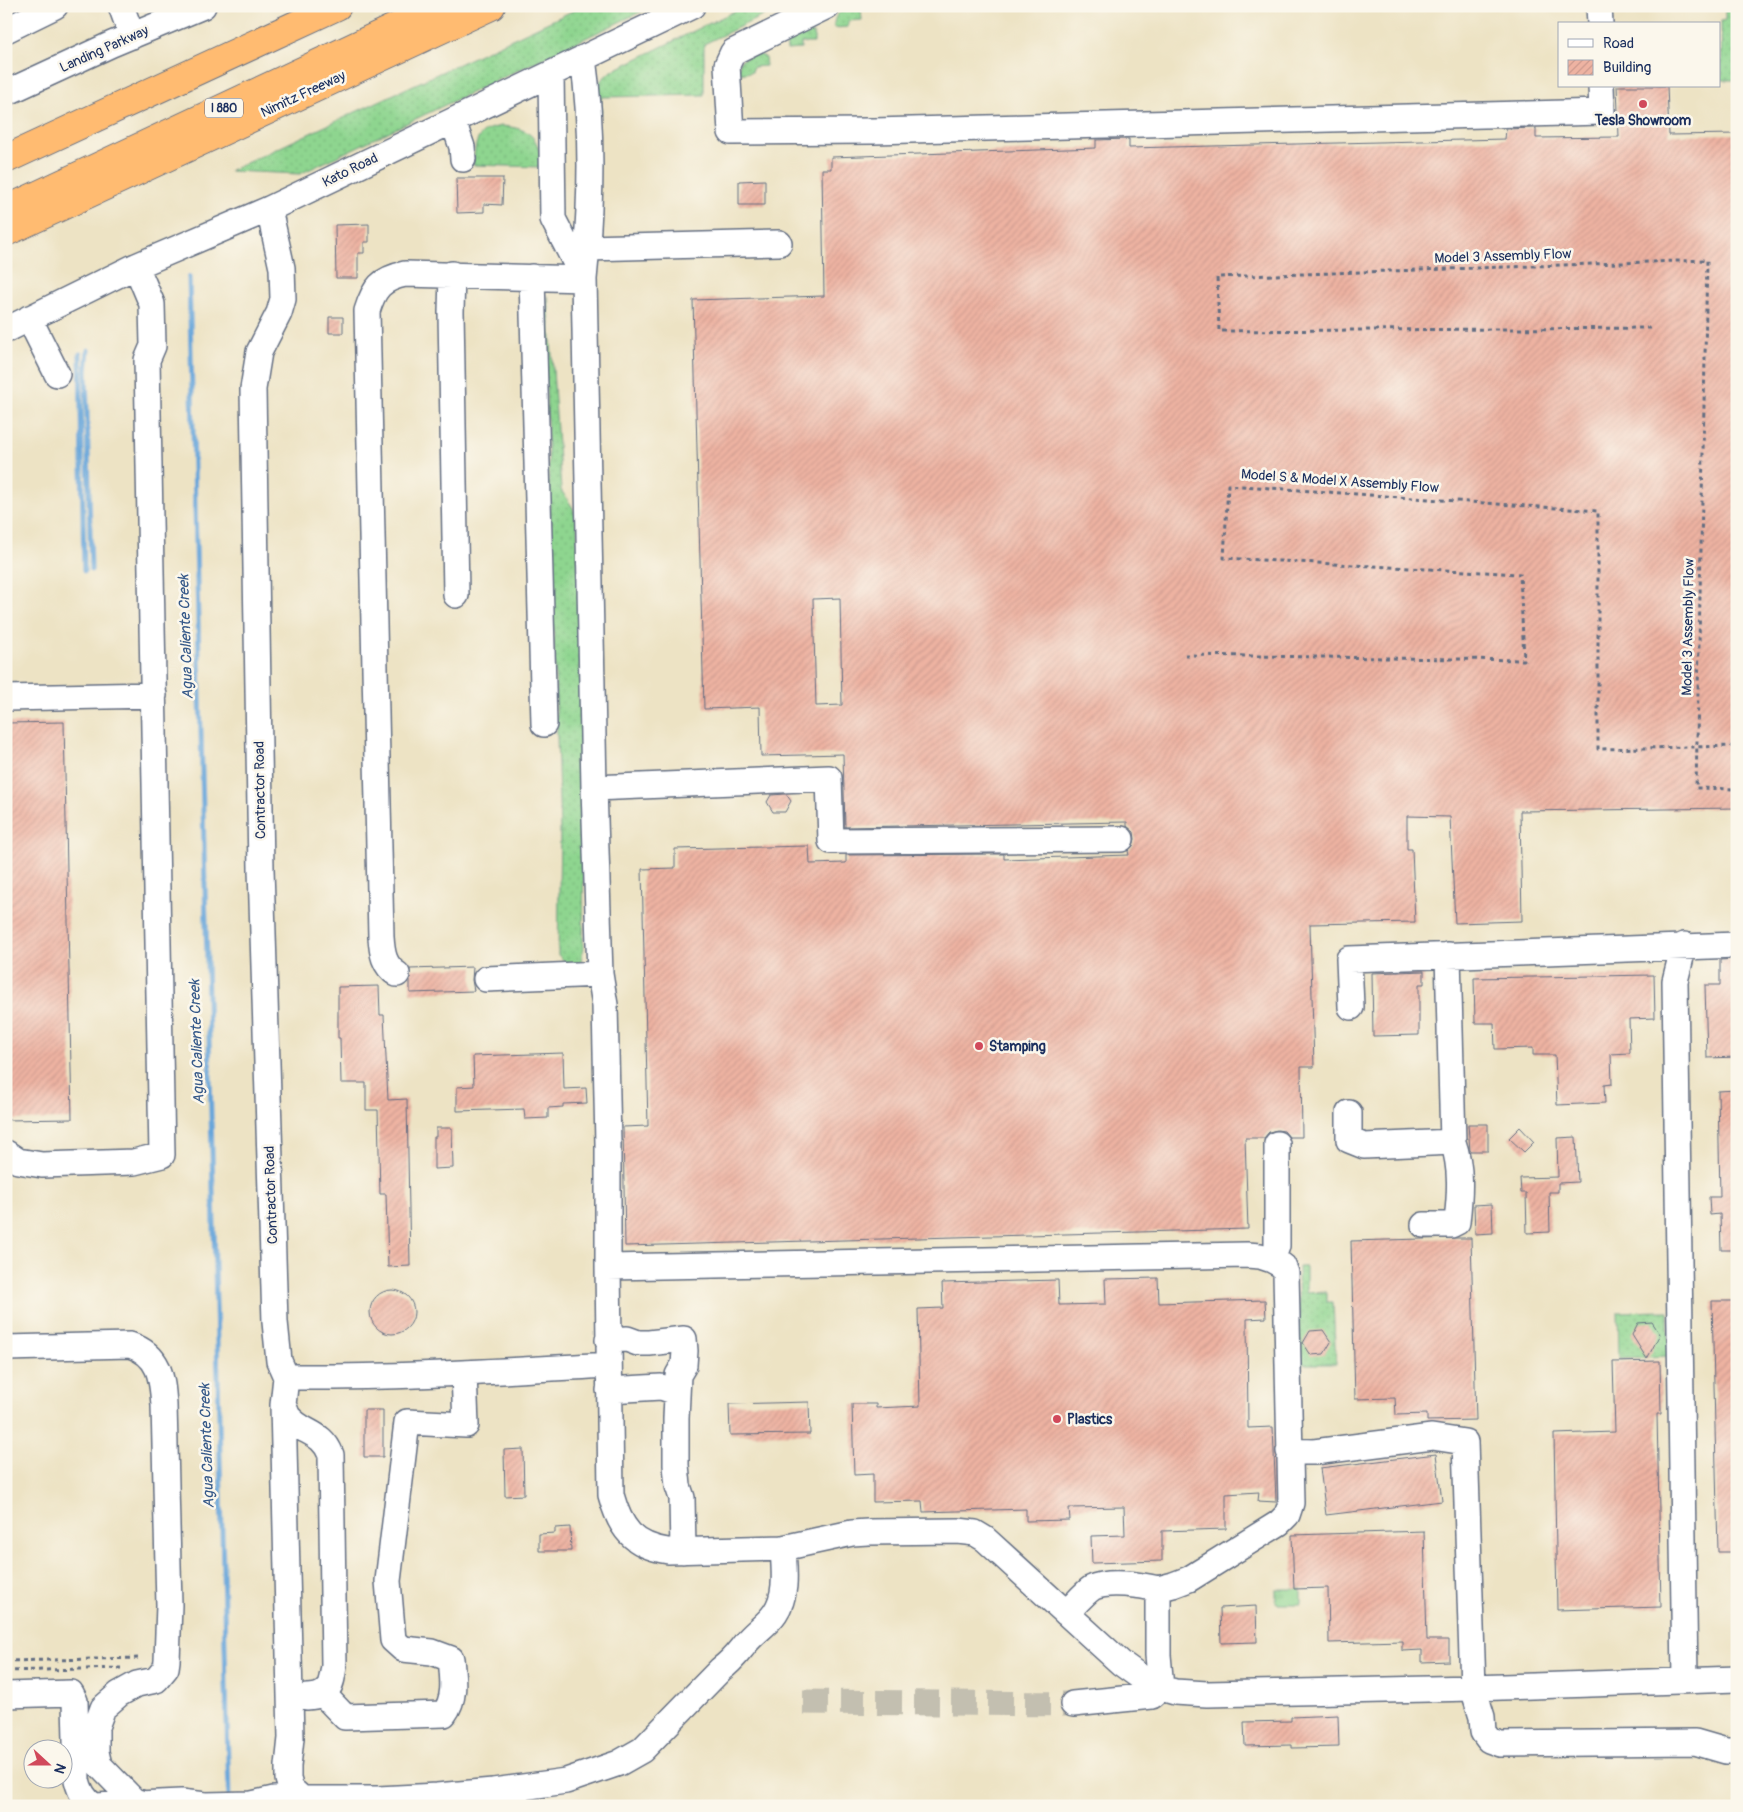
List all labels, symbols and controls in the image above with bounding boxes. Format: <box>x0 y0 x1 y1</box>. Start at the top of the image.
street label: Landing Parkway <box>57 22 151 76</box>
legend <box>1558 22 1720 88</box>
text: Road <box>1603 34 1634 53</box>
text: Building <box>1603 58 1651 77</box>
street label: Nimitz Freeway <box>258 67 348 121</box>
marker: Tesla Showroom <box>1637 98 1649 110</box>
road number: I 880 <box>205 99 243 118</box>
place label: Tesla Showroom <box>1594 112 1692 129</box>
street label: Kato Road <box>319 149 381 191</box>
street label: Model 3 Assembly Flow <box>1434 245 1572 267</box>
street label: Model S & Model X Assembly Flow <box>1240 466 1440 496</box>
street label: Model 3 Assembly Flow <box>1678 558 1698 696</box>
water label: Agua Caliente Creek <box>174 572 198 700</box>
street label: Contractor Road <box>251 741 269 839</box>
water label: Agua Caliente Creek <box>185 977 209 1105</box>
place label: Stamping <box>989 1038 1046 1055</box>
marker: Stamping <box>973 1040 985 1052</box>
street label: Contractor Road <box>261 1145 281 1244</box>
water label: Agua Caliente Creek <box>195 1381 219 1509</box>
place label: Plastics <box>1067 1411 1113 1428</box>
marker: Plastics <box>1051 1413 1063 1425</box>
north arrow <box>22 1740 72 1790</box>
text: N <box>50 1761 69 1776</box>

